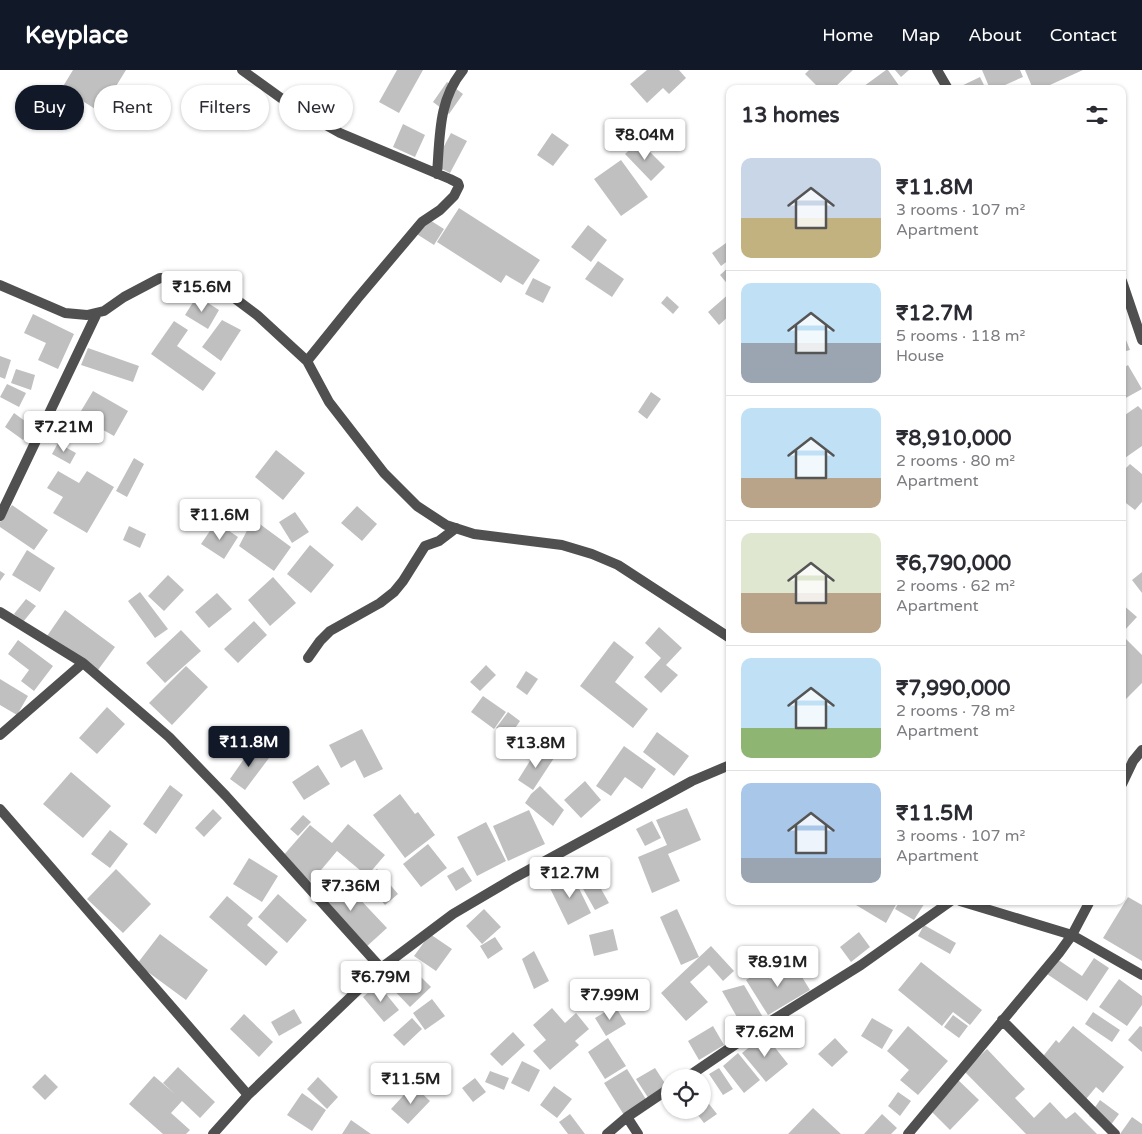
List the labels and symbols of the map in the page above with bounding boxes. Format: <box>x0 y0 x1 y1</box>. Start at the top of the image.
pin: ₹8.04M <box>604 118 686 161</box>
pin: ₹15.6M <box>161 270 243 313</box>
pin: ₹7.21M <box>23 410 105 453</box>
pin: ₹11.6M <box>179 498 261 541</box>
pin: ₹11.8M <box>208 726 290 768</box>
pin: ₹13.8M <box>495 726 577 769</box>
pin: ₹12.7M <box>529 856 611 899</box>
pin: ₹7.36M <box>310 870 392 912</box>
pin: ₹8.91M <box>737 946 819 988</box>
pin: ₹6.79M <box>340 960 422 1003</box>
pin: ₹7.99M <box>569 978 651 1021</box>
pin: ₹7.62M <box>724 1016 806 1058</box>
pin: ₹11.5M <box>370 1062 452 1105</box>

